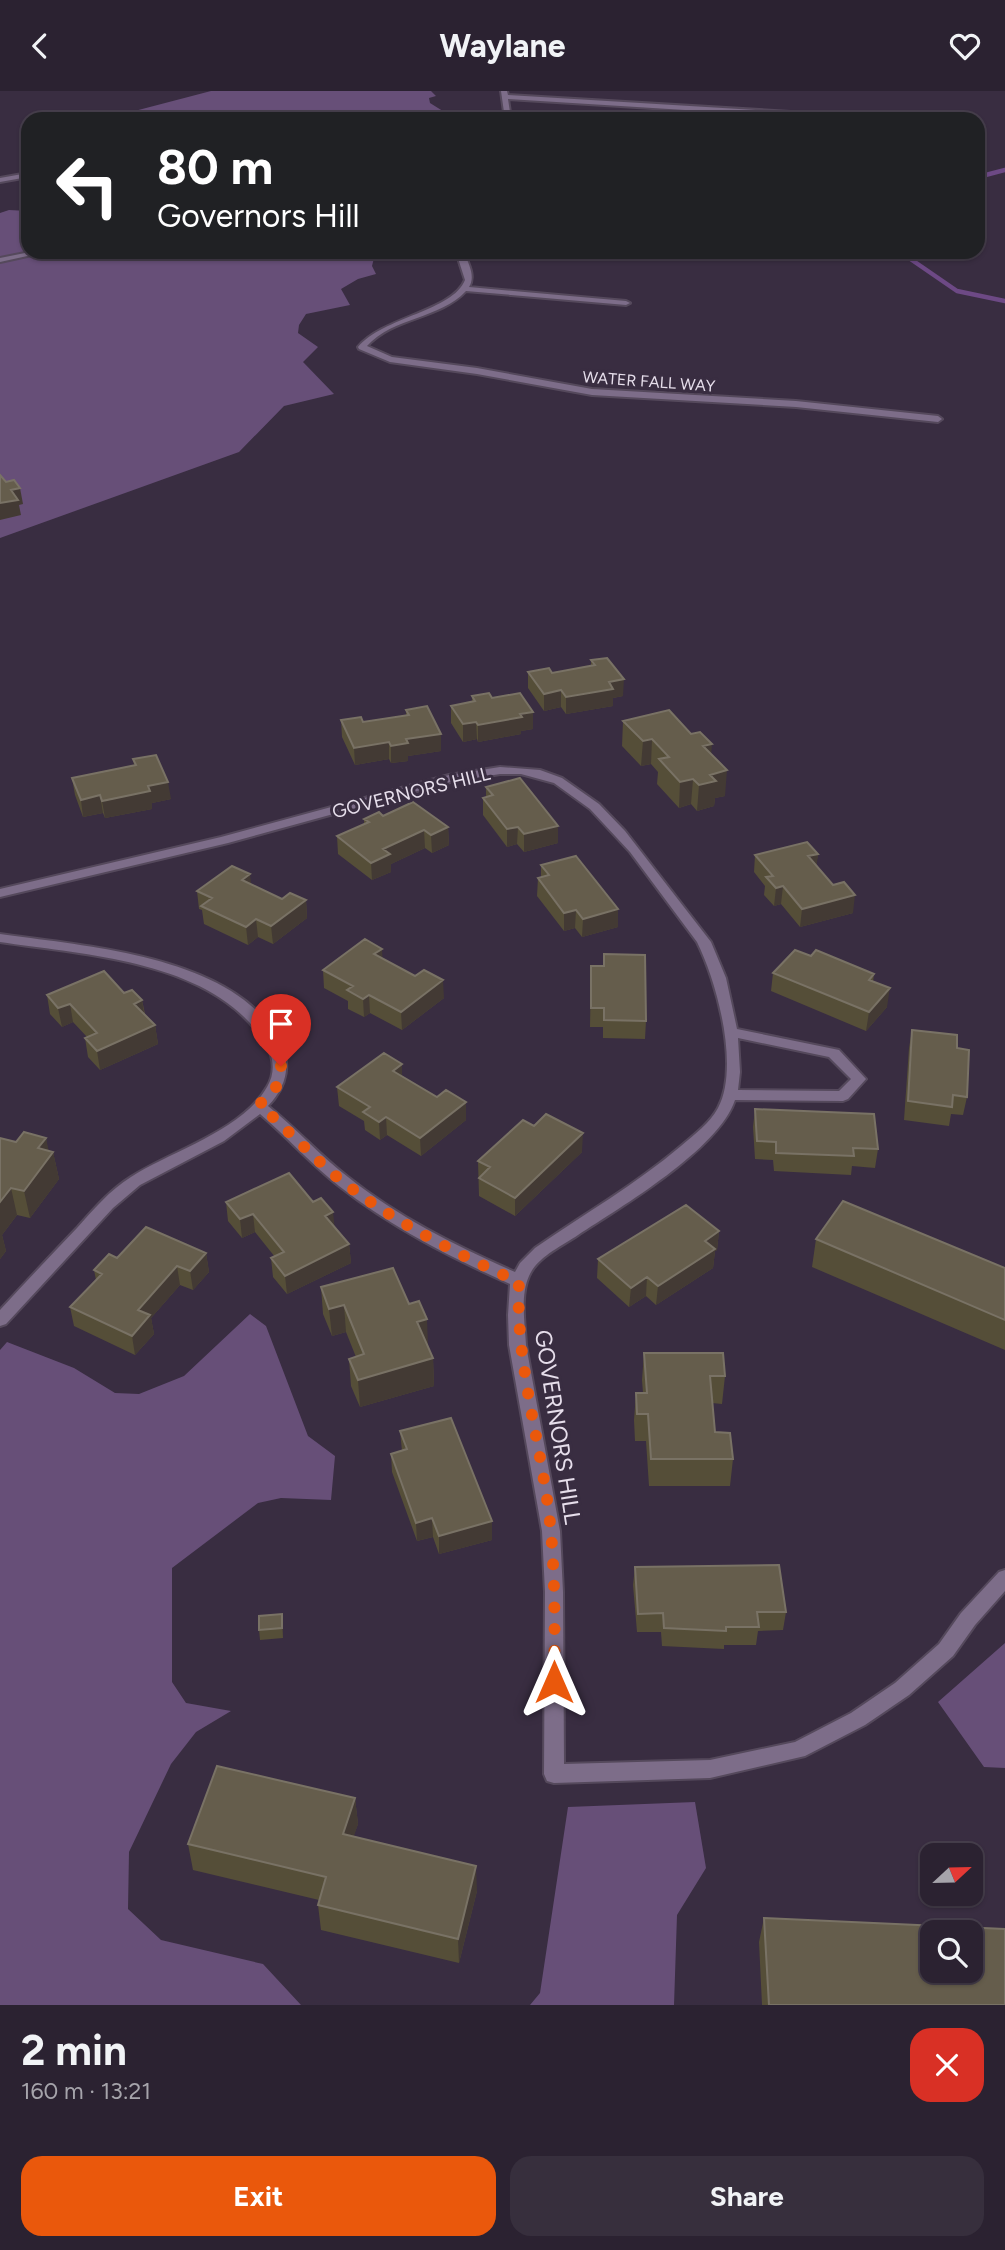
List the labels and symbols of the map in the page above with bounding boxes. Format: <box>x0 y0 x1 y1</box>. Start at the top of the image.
street label: WATER FALL WAY <box>582 367 716 396</box>
street label: GOVERNORS HILL <box>330 762 493 823</box>
pin <box>251 994 311 1066</box>
street label: GOVERNORS HILL <box>529 1328 587 1526</box>
position arrow <box>517 1645 591 1719</box>
north arrow <box>920 1843 984 1906</box>

